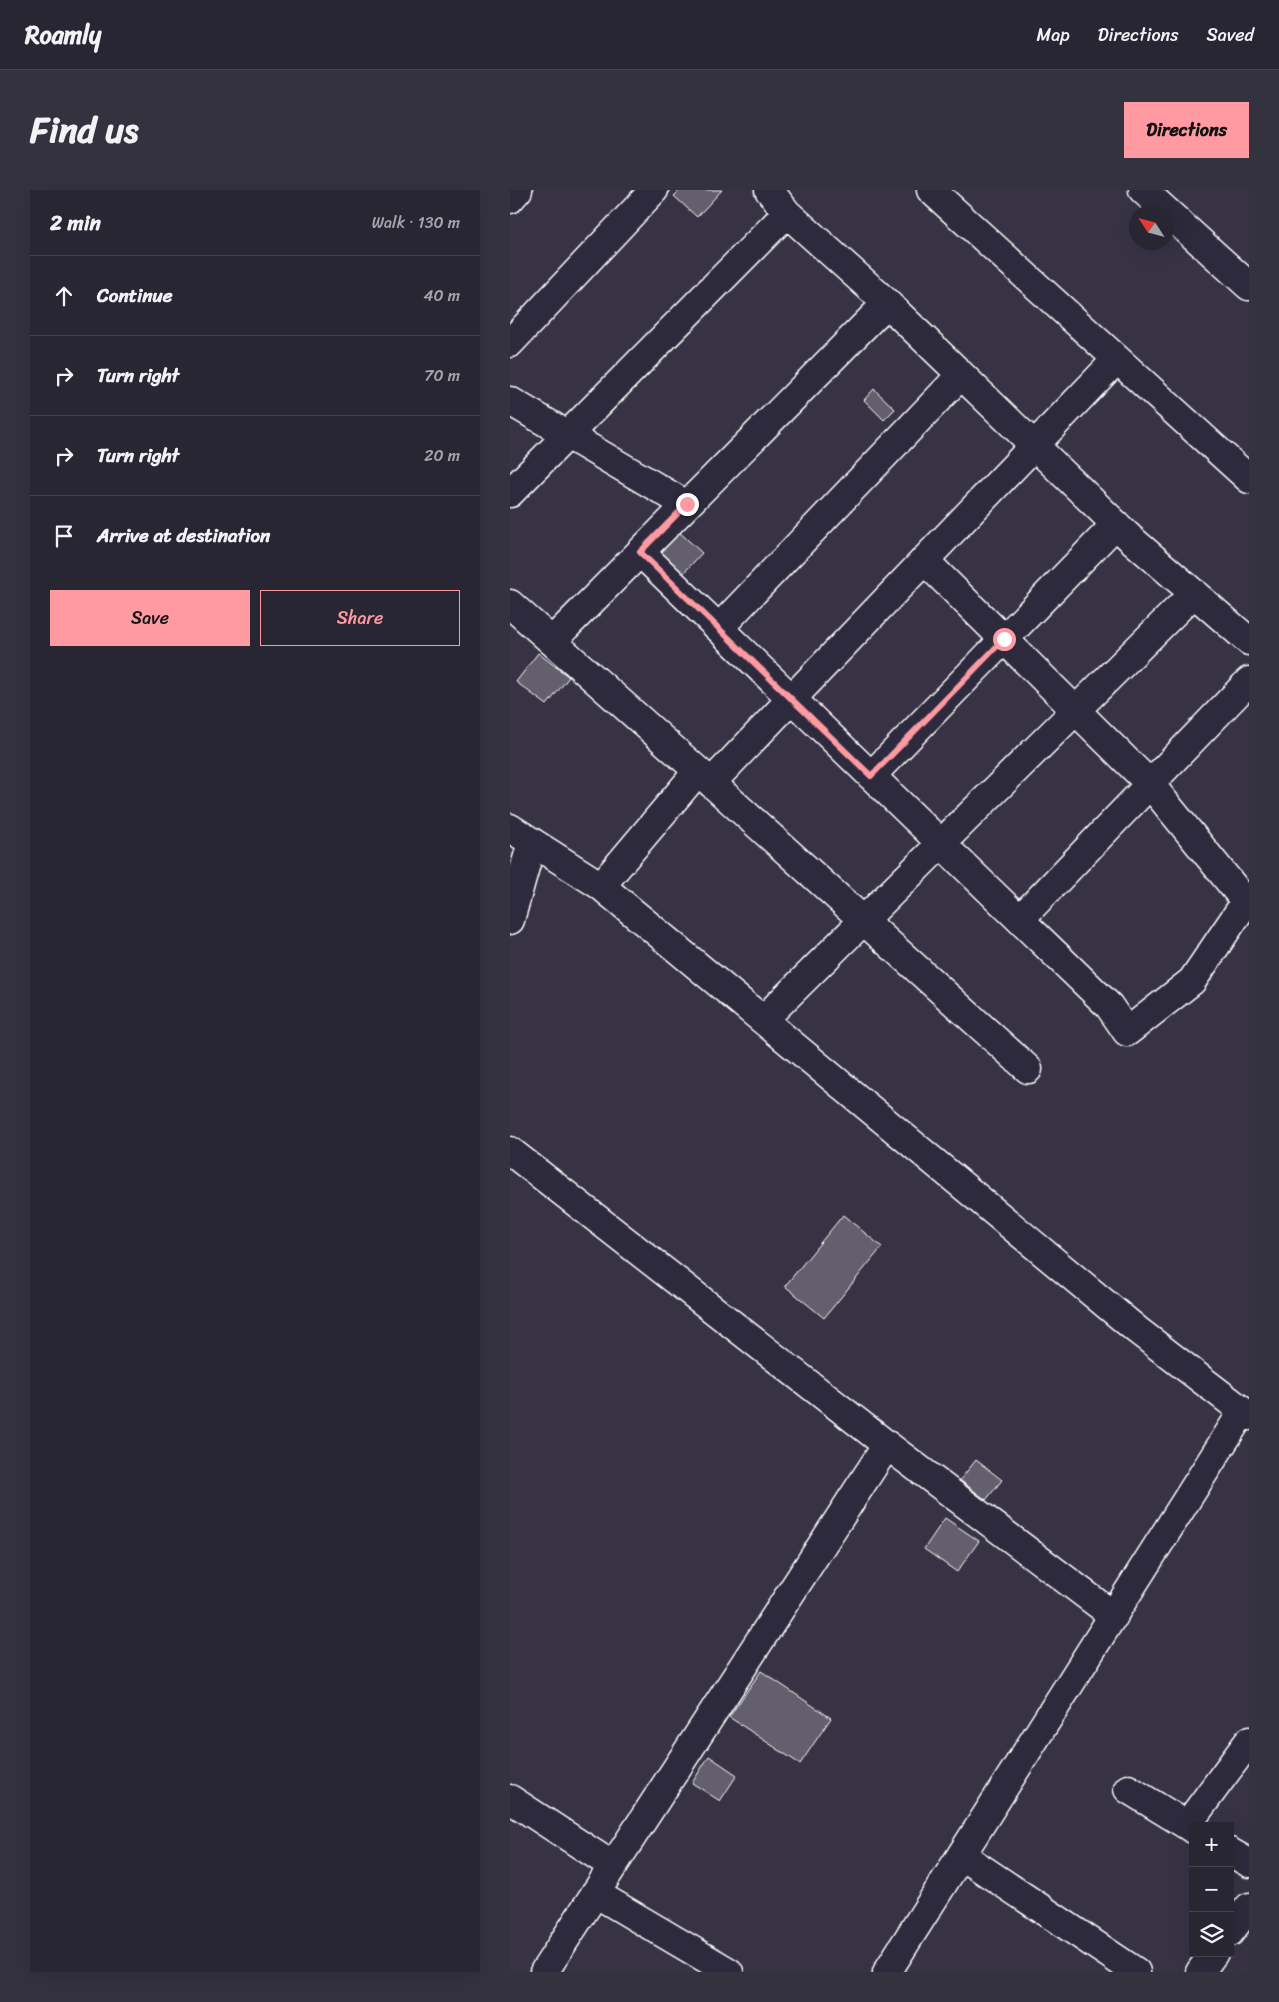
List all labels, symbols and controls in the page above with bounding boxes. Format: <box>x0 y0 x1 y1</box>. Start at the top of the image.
text: Roamly <box>25 14 101 56</box>
text: Map <box>1037 19 1070 51</box>
text: Directions <box>1098 19 1179 51</box>
text: Saved <box>1207 19 1254 51</box>
text: Find us <box>30 99 138 161</box>
button: Directions <box>1124 102 1249 158</box>
text: 2 min <box>50 204 101 242</box>
north arrow <box>1129 205 1174 250</box>
text: Walk · 130 m <box>372 208 460 237</box>
text: Continue <box>97 279 173 312</box>
text: 40 m <box>423 281 460 310</box>
icon: ahead <box>50 282 78 310</box>
text: Turn right <box>97 359 179 392</box>
text: 70 m <box>424 361 460 390</box>
icon: right <box>50 362 78 390</box>
text: Turn right <box>97 439 179 472</box>
text: 20 m <box>424 441 460 470</box>
icon: right <box>50 442 78 470</box>
route end <box>676 493 699 516</box>
text: Arrive at destination <box>97 519 270 552</box>
icon: arrive <box>50 522 78 550</box>
button: Save <box>50 590 250 646</box>
button: Share <box>260 590 460 646</box>
route start <box>993 628 1016 651</box>
map controls <box>1189 1822 1234 1957</box>
button: + <box>1189 1822 1234 1867</box>
button: − <box>1189 1867 1234 1912</box>
button: layers <box>1189 1912 1234 1957</box>

